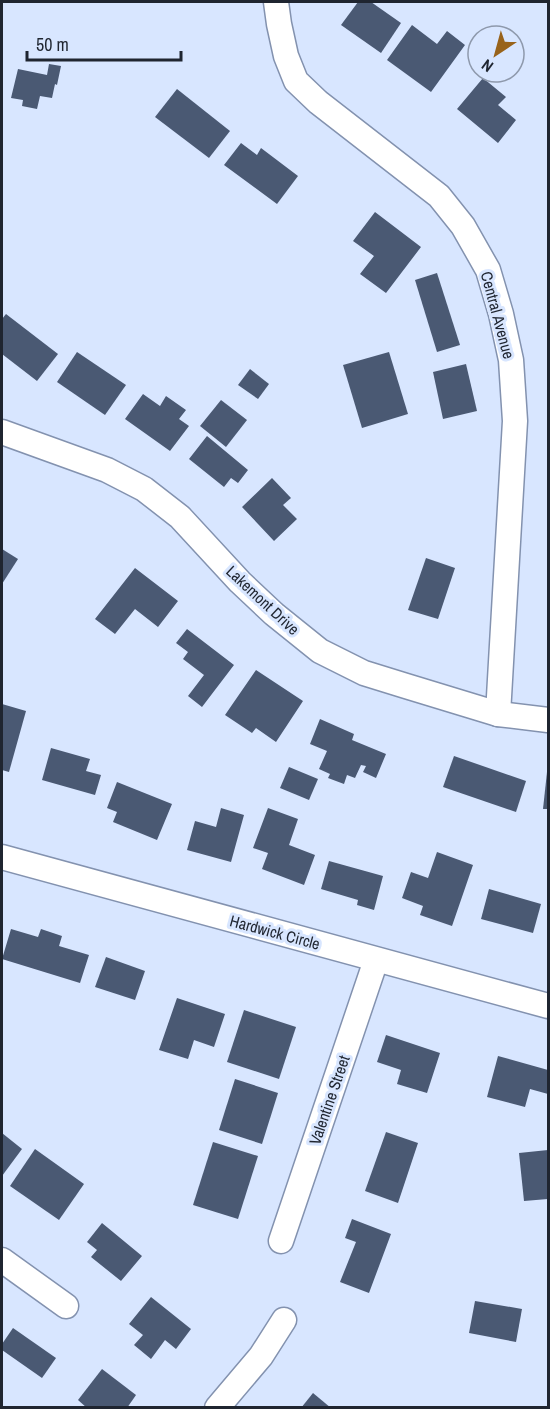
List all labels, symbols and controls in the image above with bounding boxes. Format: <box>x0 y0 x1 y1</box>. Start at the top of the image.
scale bar <box>27 24 182 62</box>
north arrow <box>466 24 526 84</box>
text: 50 m <box>36 32 69 57</box>
text: N <box>477 54 497 78</box>
street label: Central Avenue <box>476 269 520 361</box>
street label: Lakemont Drive <box>222 560 304 640</box>
street label: Hardwick Circle <box>227 909 323 955</box>
street label: Valentine Street <box>303 1052 355 1148</box>

